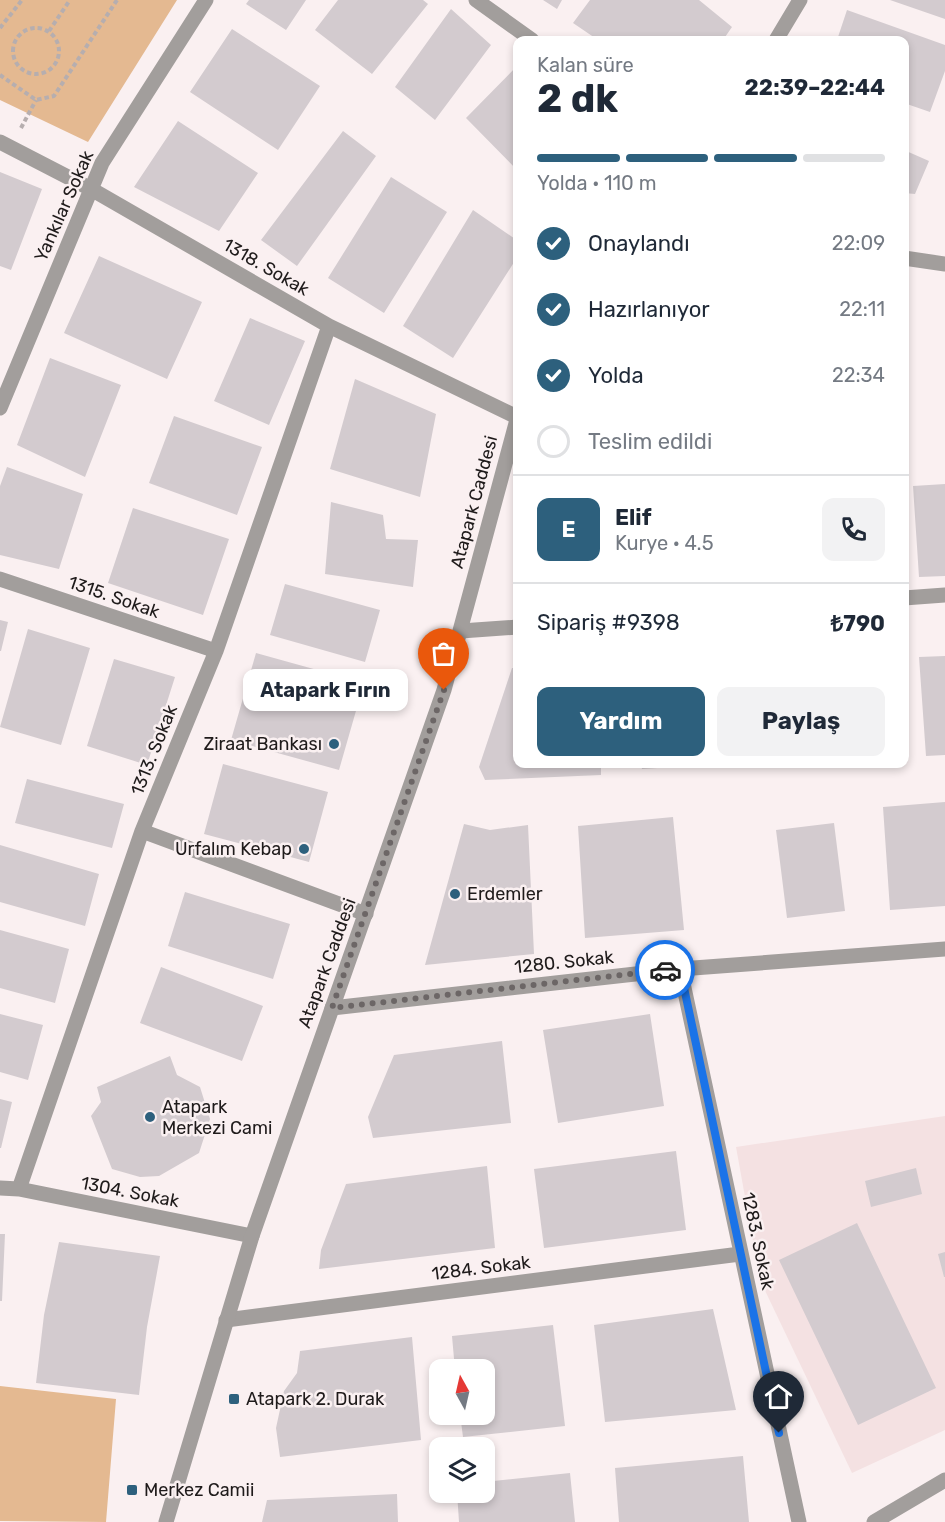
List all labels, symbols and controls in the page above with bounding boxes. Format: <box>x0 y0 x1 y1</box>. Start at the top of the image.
text: Kalan süre <box>537 53 634 77</box>
text: 22:39–22:44 <box>745 74 885 101</box>
text: 2 dk <box>537 76 618 122</box>
street label: Yankılar Sokak <box>30 146 99 265</box>
text: Yolda · 110 m <box>537 171 656 195</box>
icon: check <box>537 227 570 260</box>
text: Onaylandı <box>588 230 690 257</box>
text: 22:09 <box>832 231 885 255</box>
street label: 1318. Sokak <box>219 233 314 301</box>
icon: check <box>537 293 570 326</box>
text: Hazırlanıyor <box>588 296 710 323</box>
text: 22:11 <box>839 297 885 321</box>
icon: check <box>537 359 570 392</box>
text: Yolda <box>588 362 644 389</box>
text: 22:34 <box>832 363 885 387</box>
text: Teslim edildi <box>588 428 712 455</box>
street label: Atapark Caddesi <box>446 433 502 571</box>
button: phone <box>822 498 885 561</box>
text: Elif <box>615 504 651 531</box>
text: E <box>561 516 576 543</box>
text: Kurye · 4.5 <box>615 531 714 555</box>
street label: 1315. Sokak <box>65 571 163 623</box>
text: Sipariş #9398 <box>537 609 680 636</box>
text: ₺790 <box>831 610 885 637</box>
pin <box>418 628 469 690</box>
icon: bag <box>427 637 460 670</box>
callout: Atapark Fırın <box>243 669 408 711</box>
text: Atapark Fırın <box>260 678 391 702</box>
button: Yardım <box>537 687 705 756</box>
button: Paylaş <box>717 687 885 756</box>
street label: 1313. Sokak <box>126 701 182 798</box>
place label: Ziraat Bankası <box>203 733 322 755</box>
marker: Ziraat Bankası <box>327 737 341 751</box>
place label: Urfalım Kebap <box>175 838 292 860</box>
marker: Urfalım Kebap <box>297 842 311 856</box>
place label: Erdemler <box>467 883 543 905</box>
marker: Erdemler <box>448 887 462 901</box>
street label: Atapark Caddesi <box>293 895 361 1031</box>
courier <box>635 940 695 1000</box>
street label: 1280. Sokak <box>513 946 615 978</box>
icon: car <box>649 954 682 987</box>
place label: Atapark Merkezi Cami <box>162 1096 272 1139</box>
marker: Atapark Merkezi Cami <box>143 1110 157 1124</box>
street label: 1304. Sokak <box>79 1172 182 1212</box>
street label: 1283. Sokak <box>737 1190 779 1293</box>
street label: 1284. Sokak <box>430 1251 532 1285</box>
north arrow <box>429 1359 495 1425</box>
map controls <box>429 1359 495 1503</box>
pin <box>753 1371 804 1433</box>
icon: home <box>762 1380 795 1413</box>
place label: Atapark 2. Durak <box>246 1388 385 1410</box>
marker: Atapark 2. Durak <box>227 1392 241 1406</box>
button: layers <box>429 1437 495 1503</box>
place label: Merkez Camii <box>144 1479 254 1501</box>
marker: Merkez Camii <box>125 1483 139 1497</box>

